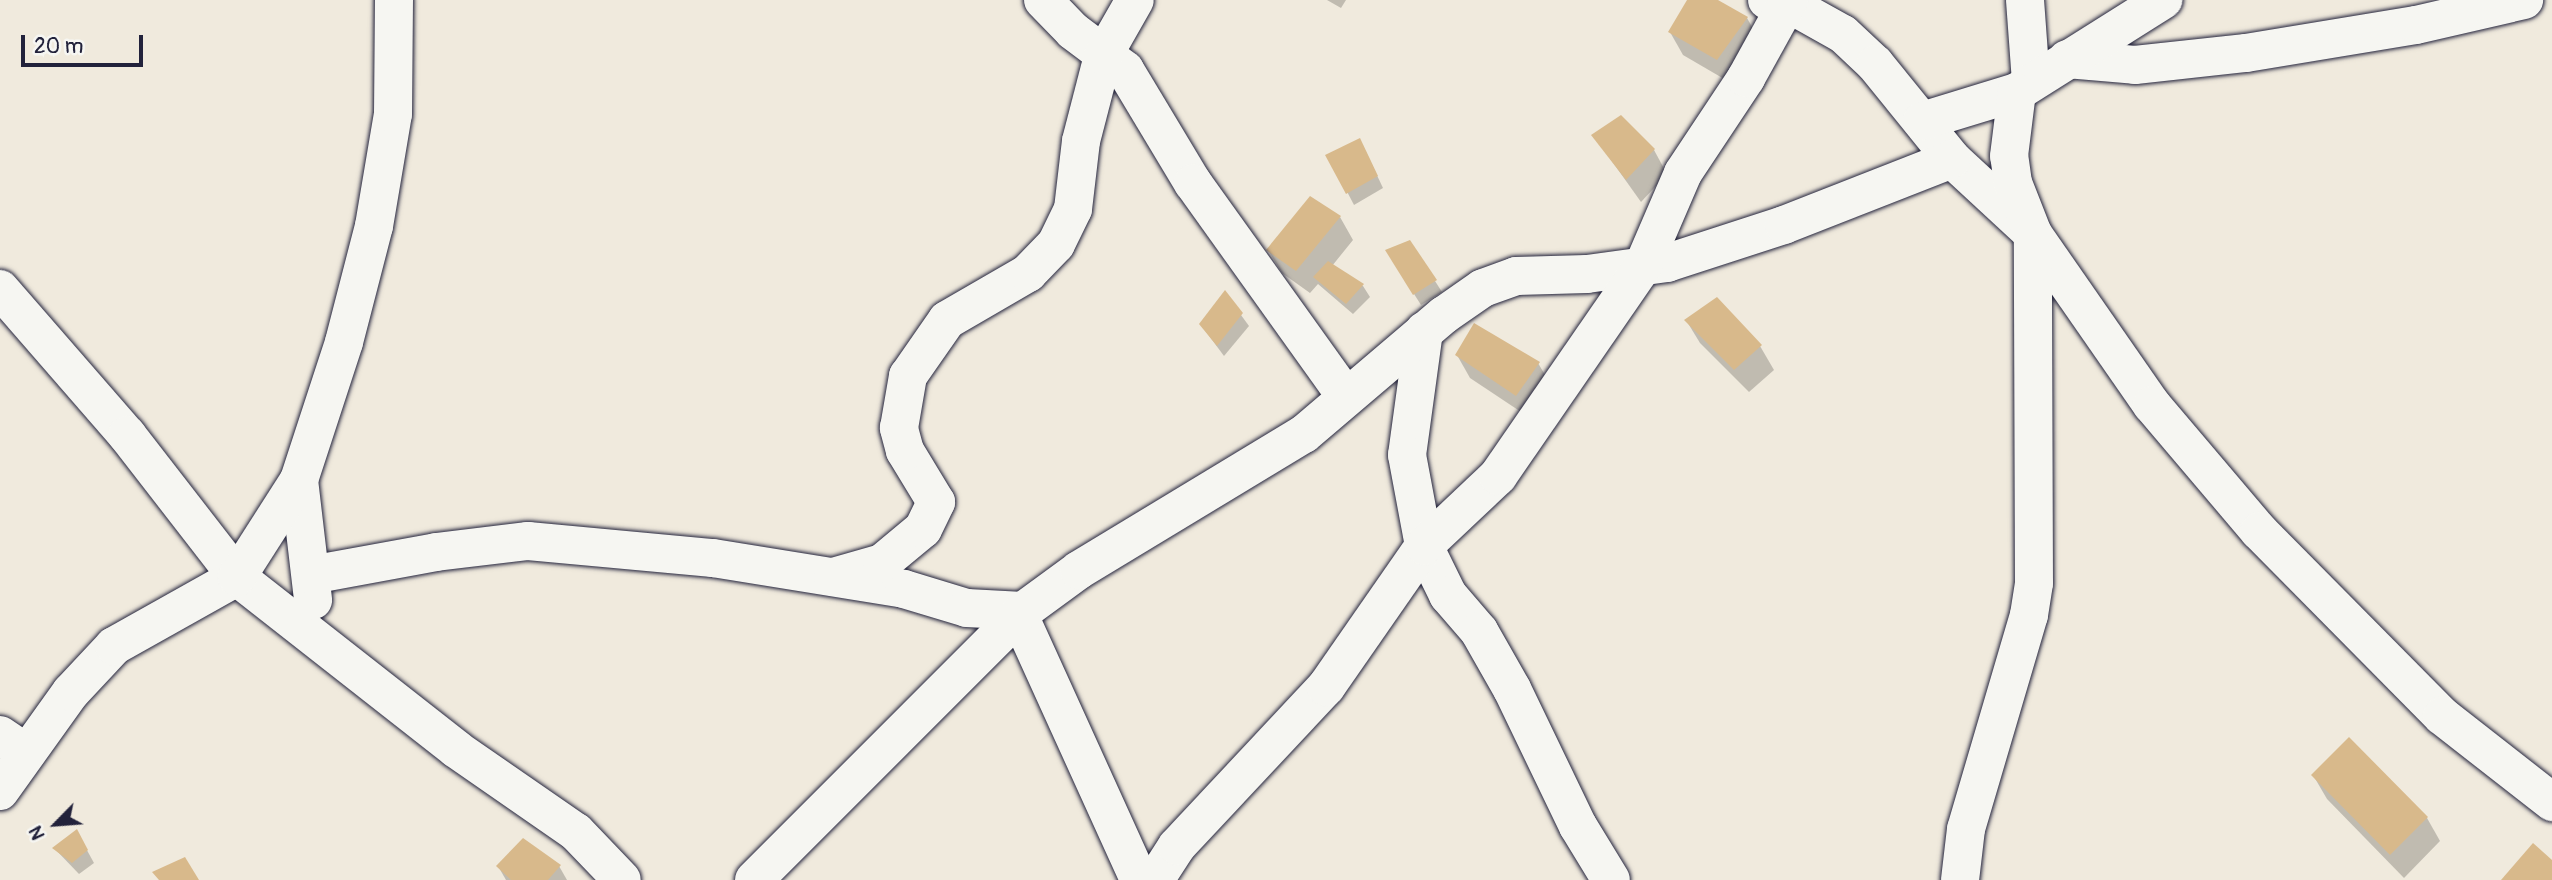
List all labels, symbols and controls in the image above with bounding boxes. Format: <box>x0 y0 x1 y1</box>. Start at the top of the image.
scale bar <box>24 21 147 65</box>
text: 20 m <box>34 33 83 60</box>
north arrow <box>21 789 91 859</box>
text: N <box>23 822 51 844</box>

